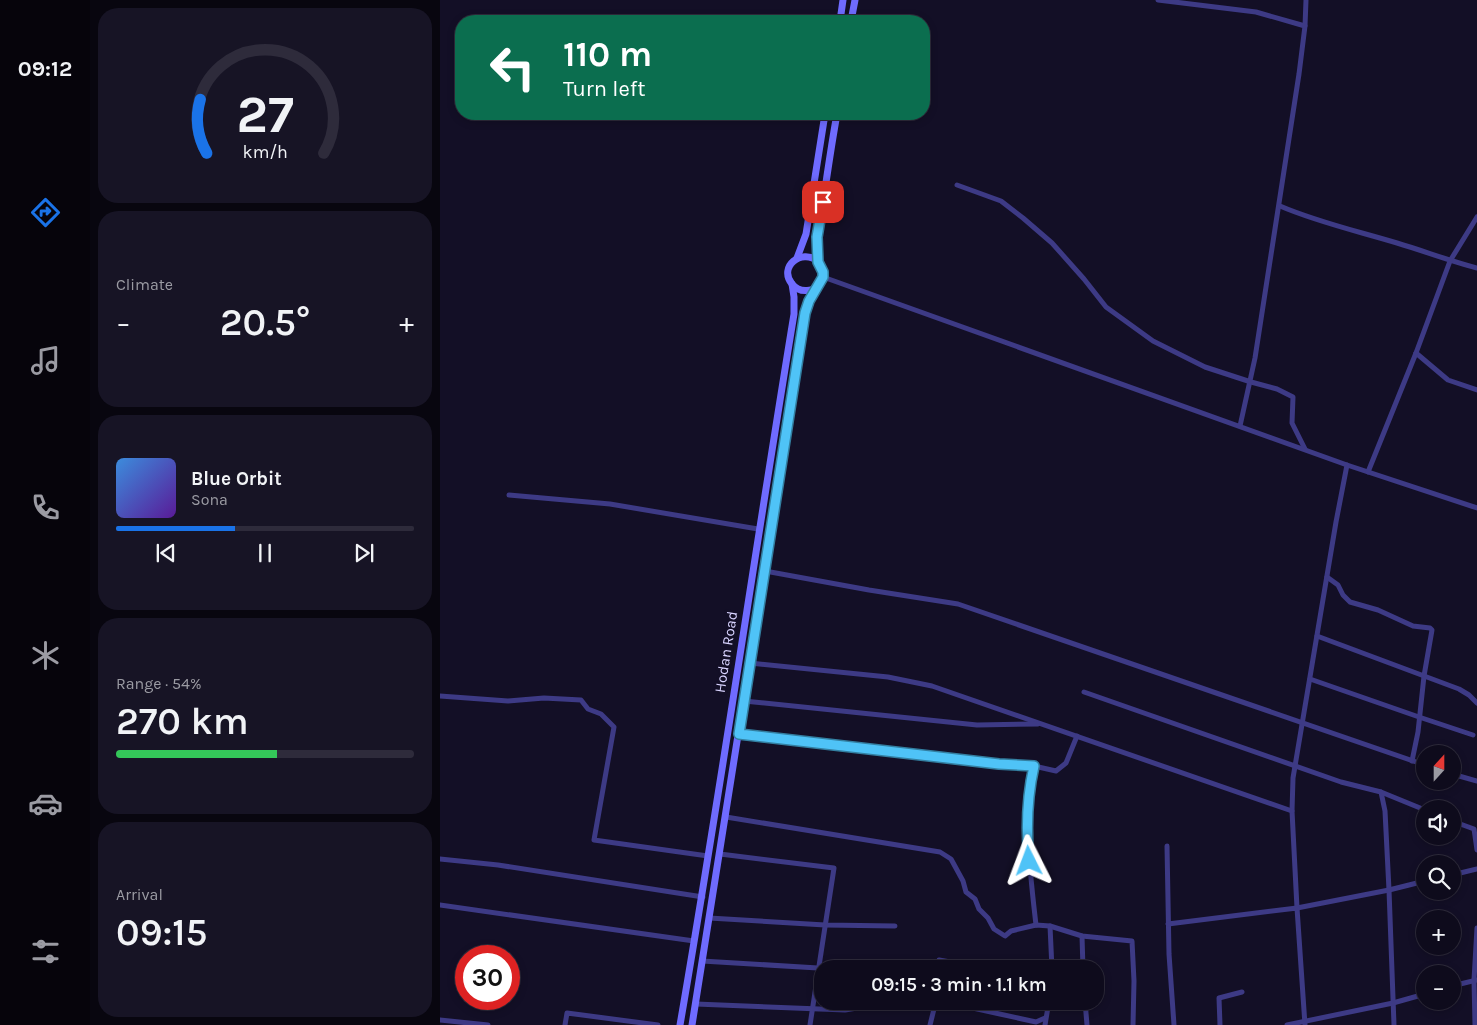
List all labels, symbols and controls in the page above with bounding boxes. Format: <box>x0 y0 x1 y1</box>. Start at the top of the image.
text: 110 m <box>563 34 652 75</box>
icon: left <box>480 35 545 100</box>
text: 09:12 <box>18 56 72 82</box>
text: Turn left <box>563 76 646 102</box>
text: 27 <box>236 84 294 145</box>
text: km/h <box>242 142 288 163</box>
pin <box>802 181 844 223</box>
icon: arrive <box>809 188 837 216</box>
icon: directions <box>28 195 63 230</box>
text: Climate <box>116 275 173 294</box>
text: 20.5° <box>220 300 310 345</box>
text: − <box>116 306 131 339</box>
text: + <box>399 306 414 339</box>
icon: music <box>28 343 63 378</box>
text: Blue Orbit <box>191 468 282 490</box>
icon: phone <box>28 490 63 525</box>
text: Sona <box>191 490 228 509</box>
icon: previous <box>152 539 180 567</box>
icon: pause <box>251 539 279 567</box>
icon: next <box>350 539 378 567</box>
street label: Hodan Road <box>711 610 741 694</box>
icon: climate <box>28 638 63 673</box>
text: Range · 54% <box>116 674 202 693</box>
text: 270 km <box>116 699 249 744</box>
north arrow <box>1416 745 1461 790</box>
map controls <box>1416 745 1461 1010</box>
icon: car <box>28 786 63 821</box>
button: sound <box>1416 800 1461 845</box>
position arrow <box>1002 834 1054 886</box>
button: search <box>1416 855 1461 900</box>
text: Arrival <box>116 885 163 904</box>
text: 09:15 <box>116 910 208 955</box>
button: + <box>1416 910 1461 955</box>
icon: filters <box>28 934 63 969</box>
speed limit sign: 30 <box>455 945 520 1010</box>
button: − <box>1416 965 1461 1010</box>
text: 09:15 · 3 min · 1.1 km <box>871 974 1047 996</box>

